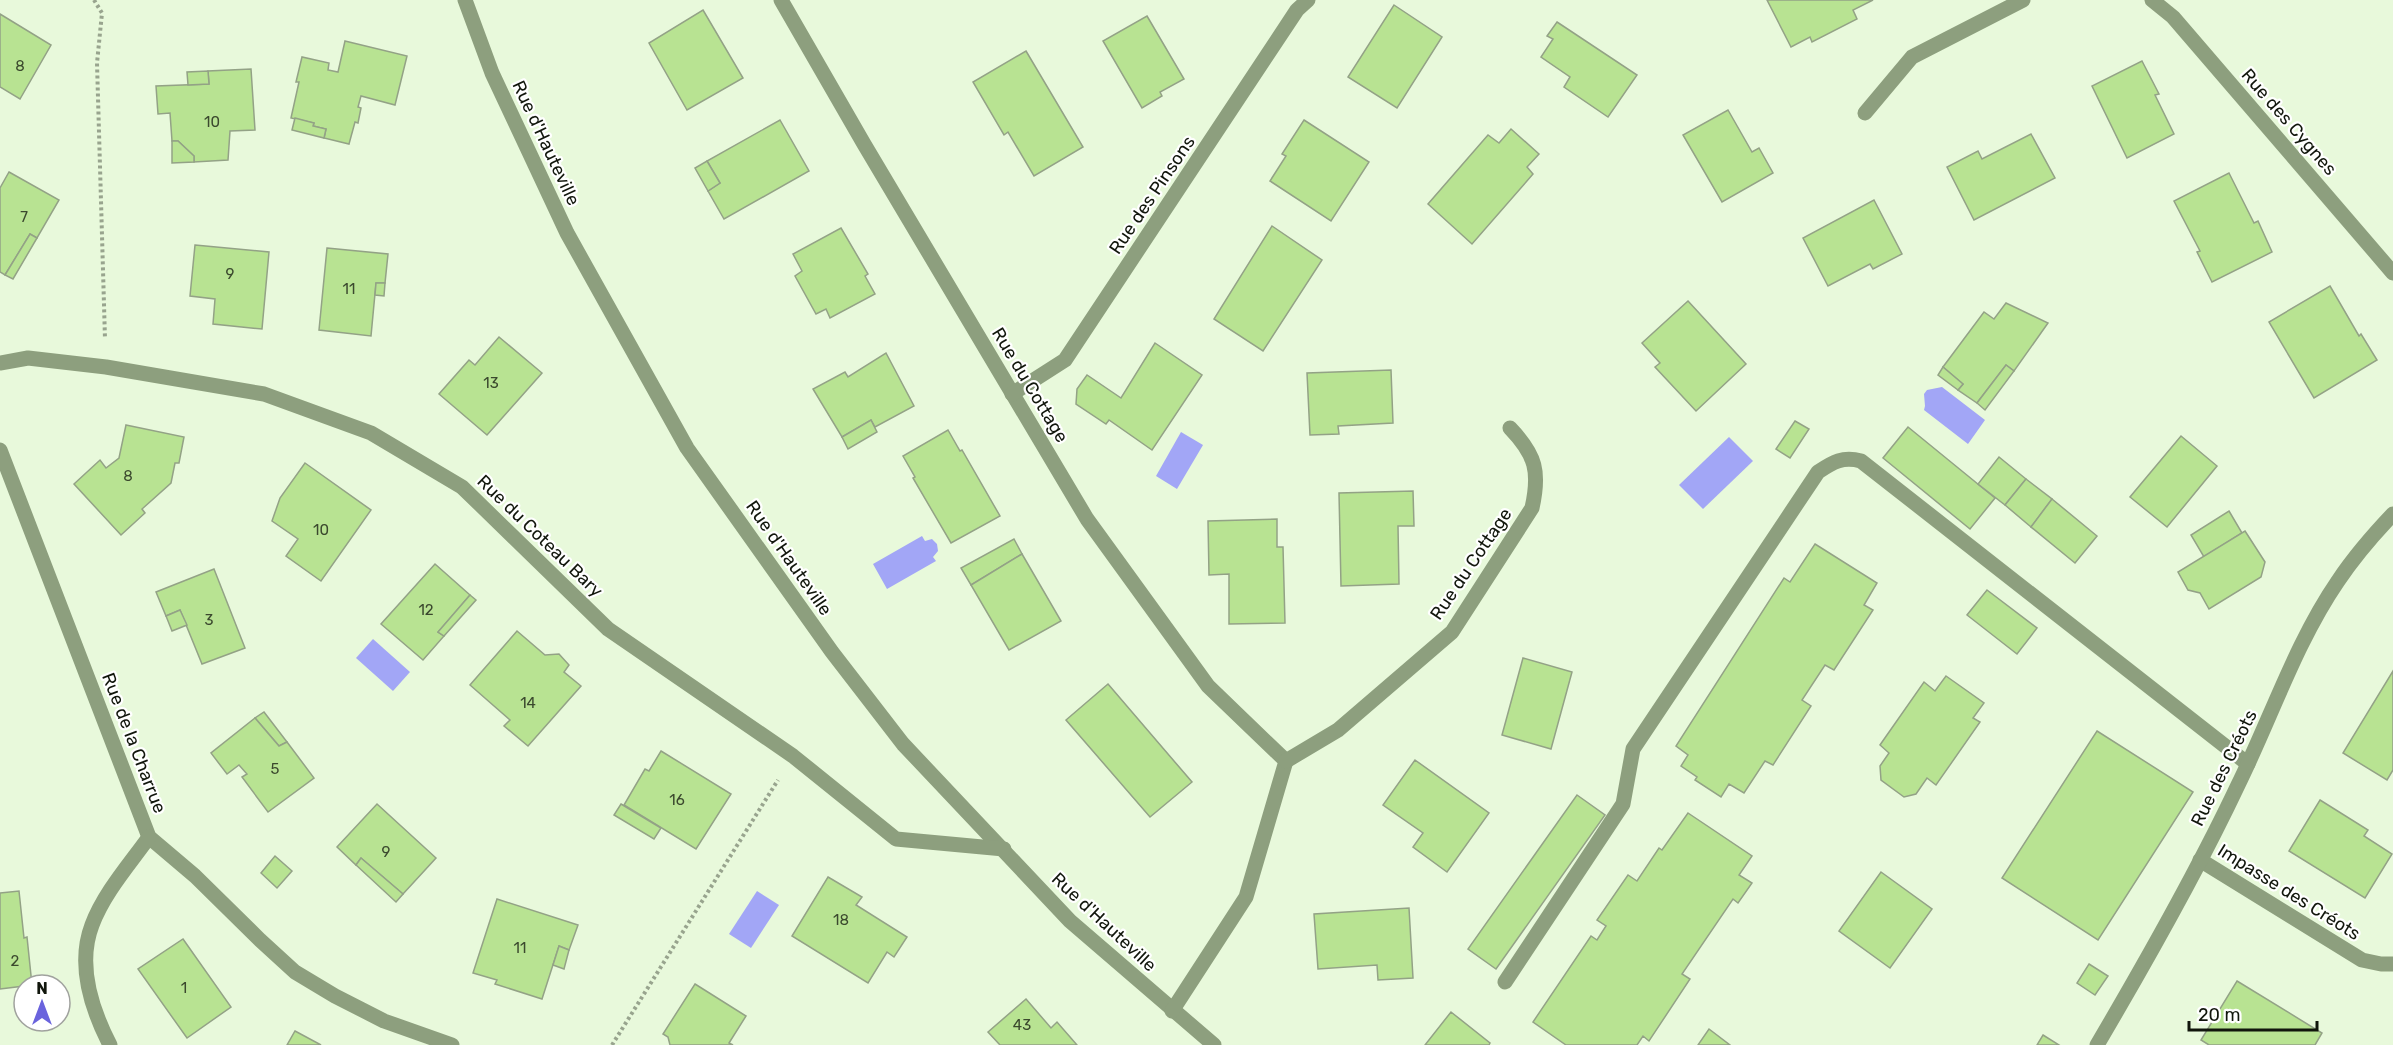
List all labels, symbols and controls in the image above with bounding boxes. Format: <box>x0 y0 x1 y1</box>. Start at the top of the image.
house number: 8 <box>15 57 25 75</box>
street label: Rue des Cygnes <box>2237 64 2341 180</box>
street label: Rue d'Hauteville <box>507 77 585 209</box>
house number: 10 <box>204 113 220 131</box>
street label: Rue des Pinsons <box>1104 132 1200 258</box>
house number: 7 <box>20 208 28 226</box>
house number: 9 <box>226 265 235 283</box>
house number: 11 <box>343 280 355 298</box>
street label: Rue du Cottage <box>987 324 1073 446</box>
house number: 13 <box>483 374 499 392</box>
house number: 8 <box>123 467 133 485</box>
street label: Rue du Coteau Bary <box>473 470 608 602</box>
street label: Rue d'Hauteville <box>741 496 837 620</box>
street label: Rue du Cottage <box>1425 504 1517 624</box>
house number: 10 <box>313 521 329 539</box>
house number: 12 <box>418 601 434 619</box>
house number: 3 <box>204 611 214 629</box>
street label: Rue de la Charrue <box>97 670 171 816</box>
house number: 14 <box>520 694 536 712</box>
street label: Rue des Créots <box>2186 706 2262 830</box>
house number: 5 <box>271 760 280 778</box>
house number: 16 <box>669 791 685 809</box>
street label: Impasse des Créots <box>2214 839 2364 945</box>
house number: 9 <box>382 843 391 861</box>
street label: Rue d'Hauteville <box>1047 868 1161 976</box>
house number: 18 <box>833 911 849 929</box>
house number: 11 <box>514 939 526 957</box>
house number: 2 <box>11 952 20 970</box>
north arrow <box>12 973 72 1033</box>
text: N <box>36 979 48 998</box>
house number: 1 <box>181 979 187 997</box>
scale bar <box>2189 994 2316 1032</box>
text: 20 m <box>2198 1004 2240 1026</box>
house number: 43 <box>1013 1016 1031 1034</box>

